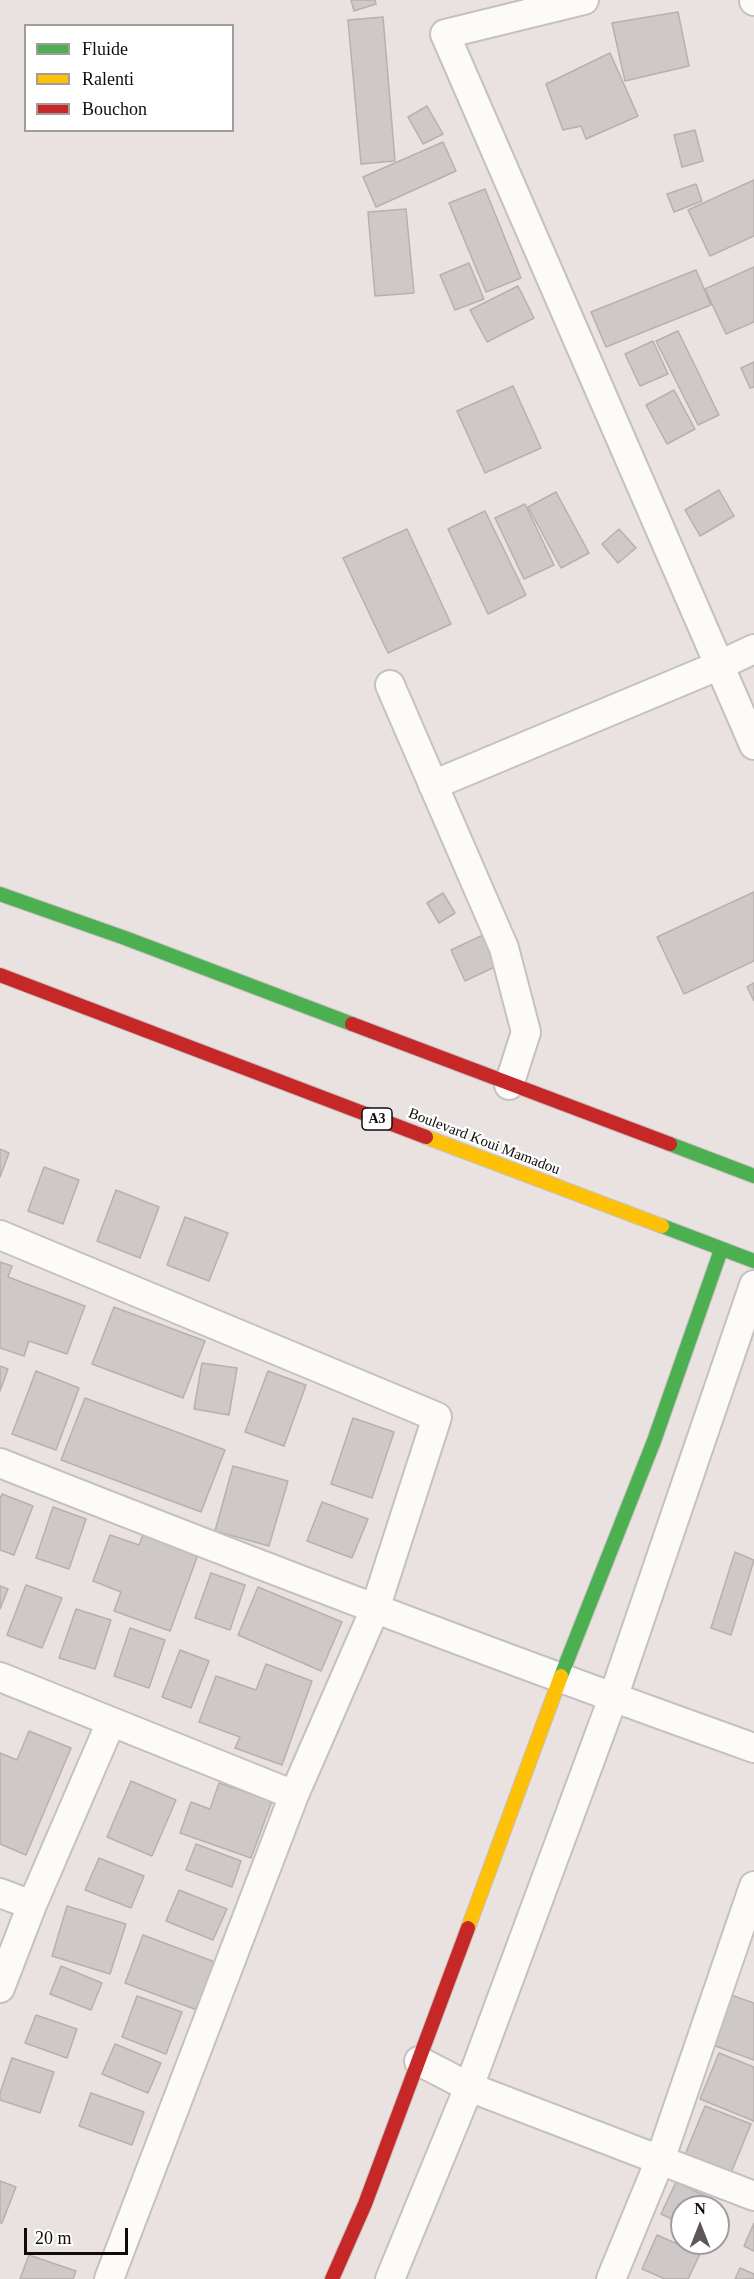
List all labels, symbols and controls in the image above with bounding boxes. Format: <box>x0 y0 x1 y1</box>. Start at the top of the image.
legend <box>24 24 234 132</box>
text: Fluide <box>82 39 128 59</box>
text: Ralenti <box>82 69 134 89</box>
text: Bouchon <box>82 99 147 119</box>
street label: Boulevard Koui Mamadou <box>406 1105 562 1179</box>
road number: A3 <box>362 1108 392 1130</box>
north arrow <box>670 2195 730 2255</box>
text: N <box>694 2200 706 2217</box>
scale bar <box>27 2216 130 2254</box>
text: 20 m <box>35 2228 72 2248</box>

